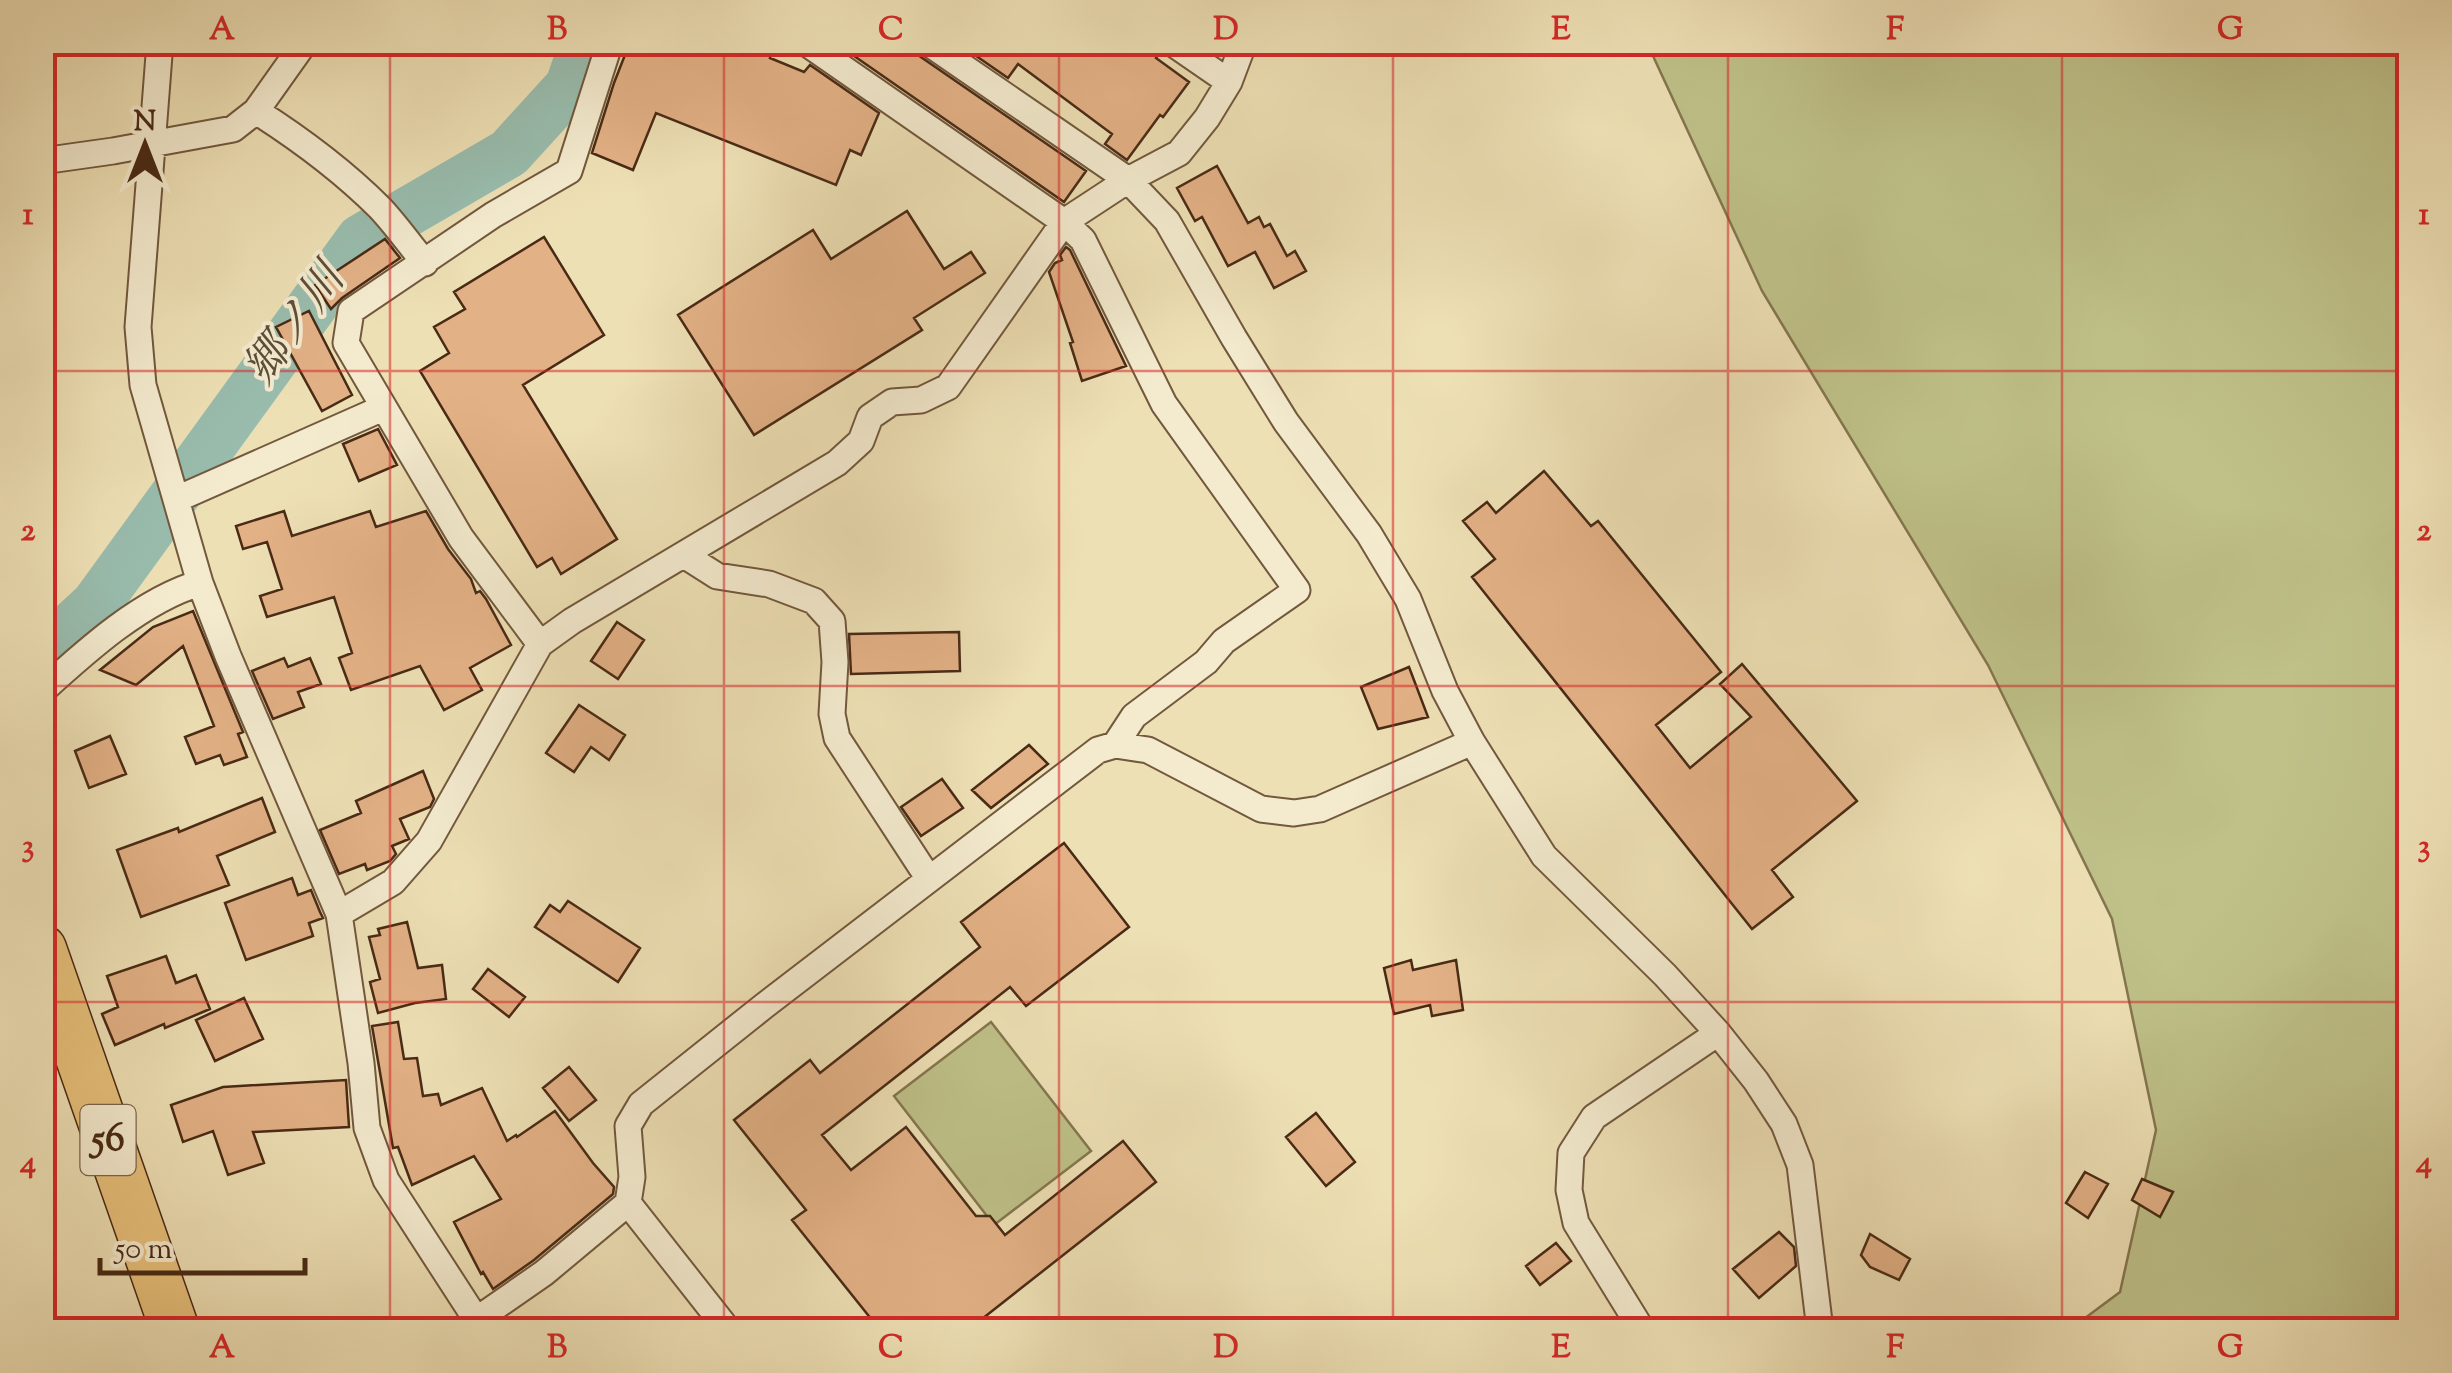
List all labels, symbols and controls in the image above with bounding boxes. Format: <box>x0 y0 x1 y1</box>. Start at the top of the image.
text: A <box>209 8 235 54</box>
text: B <box>547 8 567 54</box>
text: C <box>878 8 904 54</box>
text: D <box>1213 8 1239 54</box>
text: E <box>1551 8 1571 54</box>
text: F <box>1886 8 1904 54</box>
text: G <box>2217 8 2243 54</box>
north arrow <box>95 95 195 195</box>
text: N <box>134 103 156 143</box>
text: 1 <box>23 193 34 239</box>
text: 1 <box>2419 193 2430 239</box>
water label: 郷ノ川 <box>231 248 366 400</box>
text: 2 <box>21 509 36 555</box>
text: 2 <box>2417 509 2432 555</box>
text: 3 <box>22 825 34 871</box>
text: 3 <box>2418 825 2430 871</box>
road number: 56 <box>80 1105 136 1175</box>
text: 4 <box>19 1141 36 1187</box>
text: 4 <box>2415 1141 2432 1187</box>
scale bar <box>100 1213 305 1275</box>
text: 50 m <box>113 1229 173 1272</box>
text: A <box>209 1326 235 1372</box>
text: B <box>547 1326 567 1372</box>
text: C <box>878 1326 904 1372</box>
text: D <box>1213 1326 1239 1372</box>
text: E <box>1551 1326 1571 1372</box>
text: F <box>1886 1326 1904 1372</box>
text: G <box>2217 1326 2243 1372</box>

